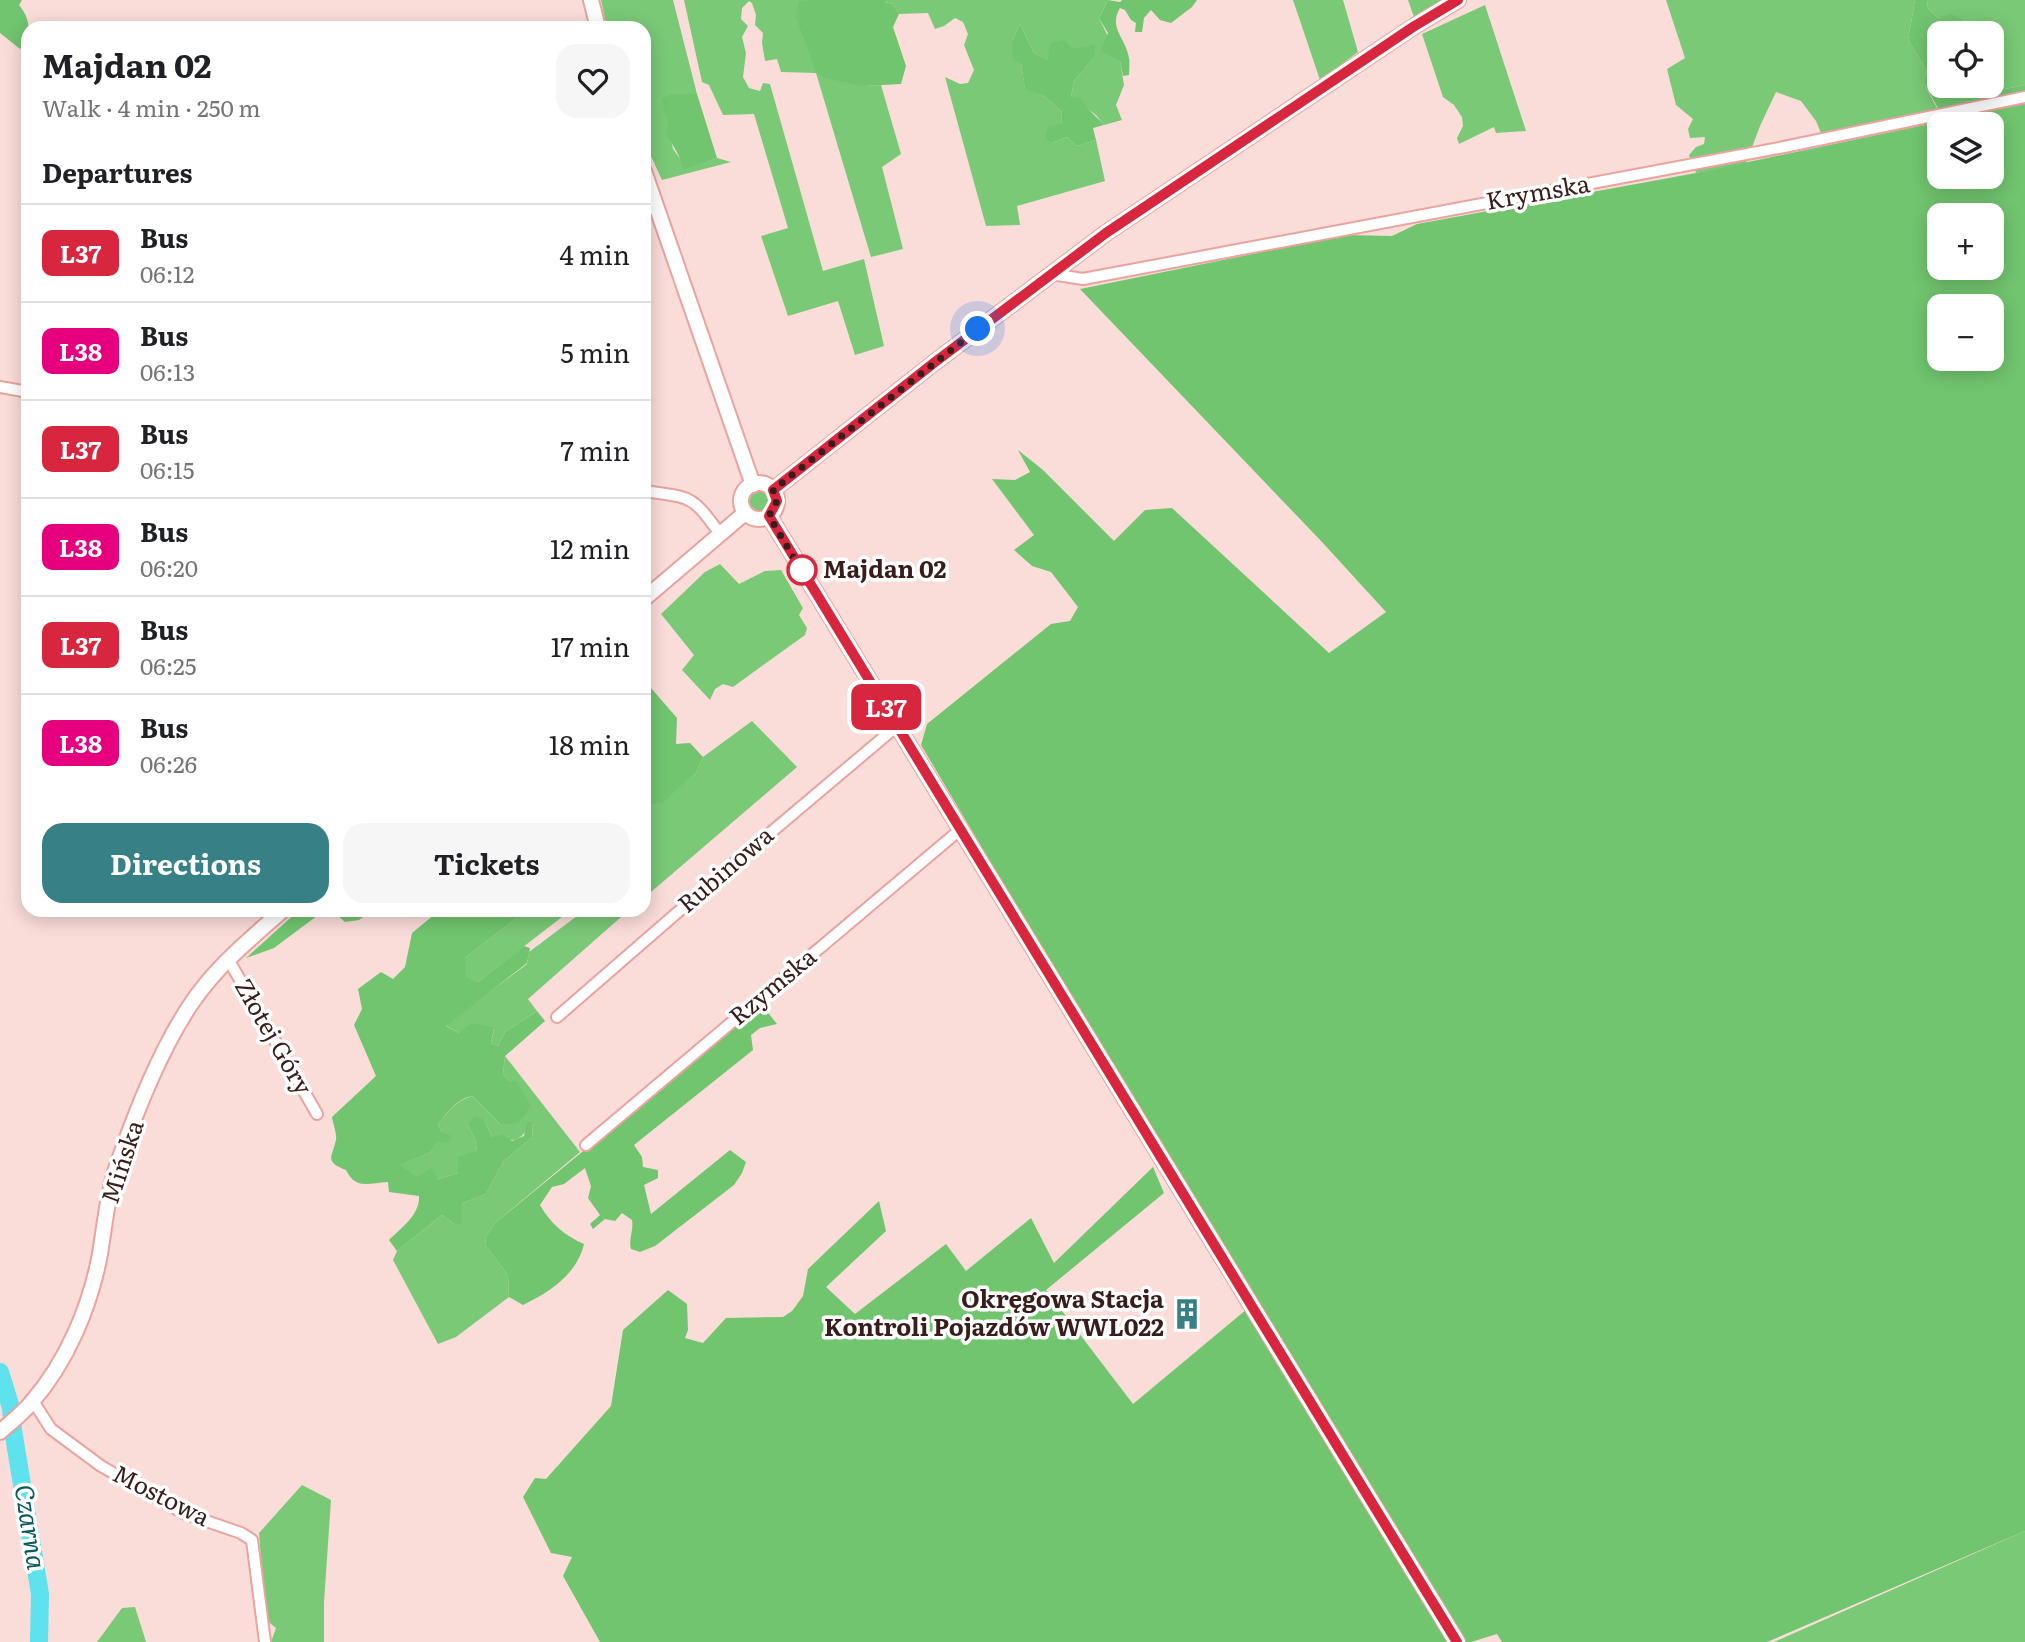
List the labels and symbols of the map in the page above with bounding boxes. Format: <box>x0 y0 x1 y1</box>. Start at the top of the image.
street label: Krymska <box>1483 164 1592 217</box>
your location <box>960 311 995 346</box>
place label: Majdan 02 <box>823 550 946 585</box>
marker: Majdan 02 <box>787 555 817 585</box>
line badge: L37 <box>846 684 926 730</box>
street label: Rubinowa <box>669 817 780 920</box>
street label: Rzymska <box>720 938 823 1032</box>
street label: Złotej Góry <box>228 971 323 1100</box>
street label: Mińska <box>91 1115 151 1207</box>
place label: Okręgowa Stacja Kontroli Pojazdów WWL022 <box>824 1280 1164 1343</box>
building icon: Okręgowa Stacja Kontroli Pojazdów WWL022 <box>1170 1297 1204 1331</box>
street label: Mostowa <box>108 1454 217 1533</box>
water label: Czarna <box>7 1481 58 1572</box>

